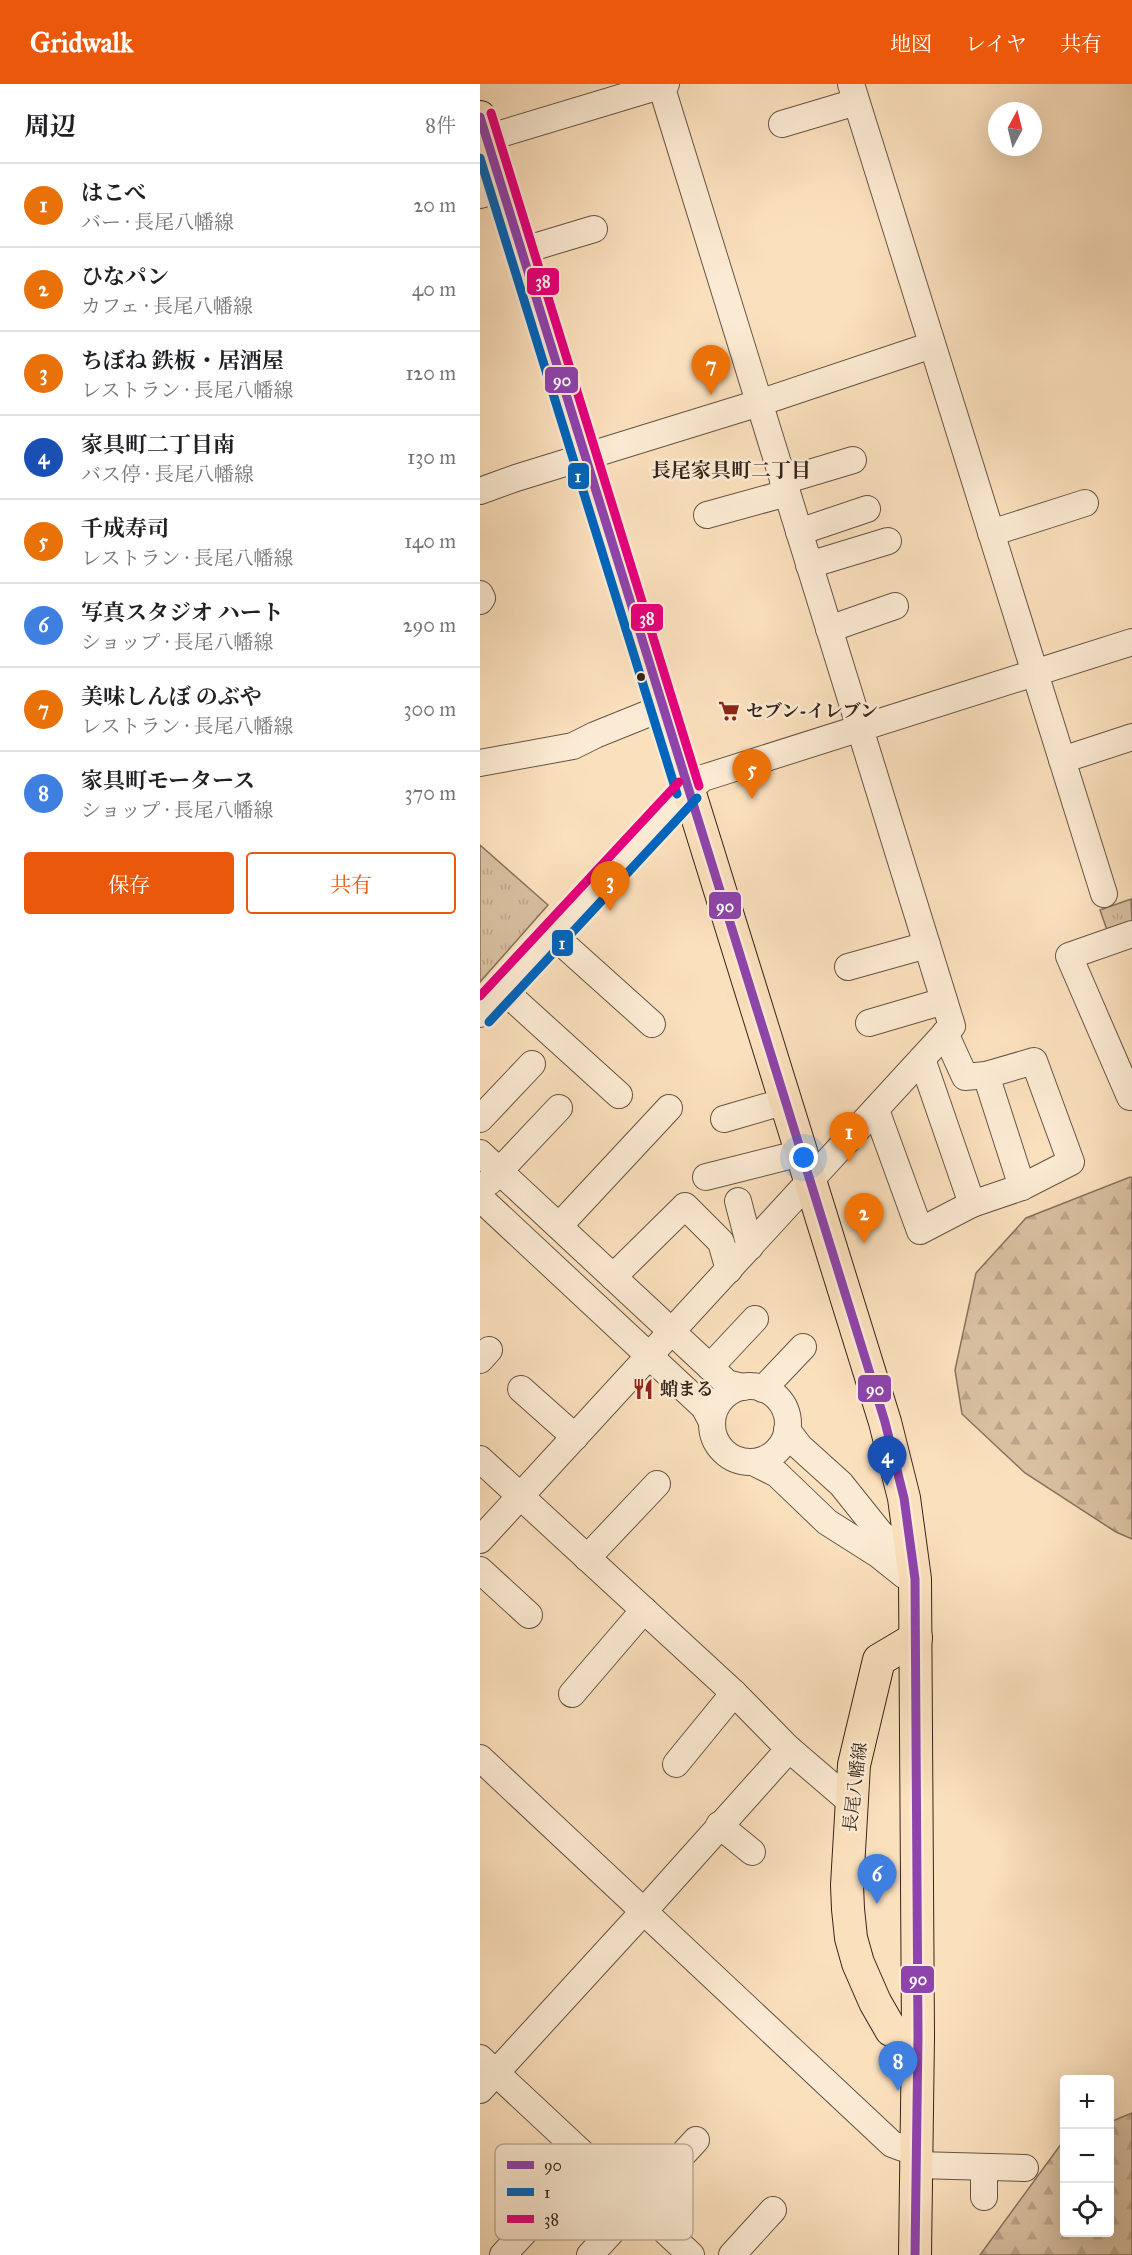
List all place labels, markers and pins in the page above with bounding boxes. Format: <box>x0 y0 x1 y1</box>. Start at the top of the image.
pin: 7 <box>692 346 730 395</box>
unlabelled marker <box>635 671 647 683</box>
supermarket icon: セブン-イレブン <box>717 699 741 723</box>
place label: セブン-イレブン <box>746 700 878 722</box>
pin: 5 <box>732 750 772 799</box>
pin: 3 <box>590 862 630 911</box>
pin: 1 <box>830 1112 868 1162</box>
pin: 2 <box>844 1194 884 1243</box>
restaurant icon: 蛸まる <box>631 1377 655 1401</box>
place label: 蛸まる <box>660 1378 714 1400</box>
pin: 4 <box>868 1436 906 1486</box>
pin: 6 <box>858 1854 896 1904</box>
pin: 8 <box>878 2042 918 2091</box>

